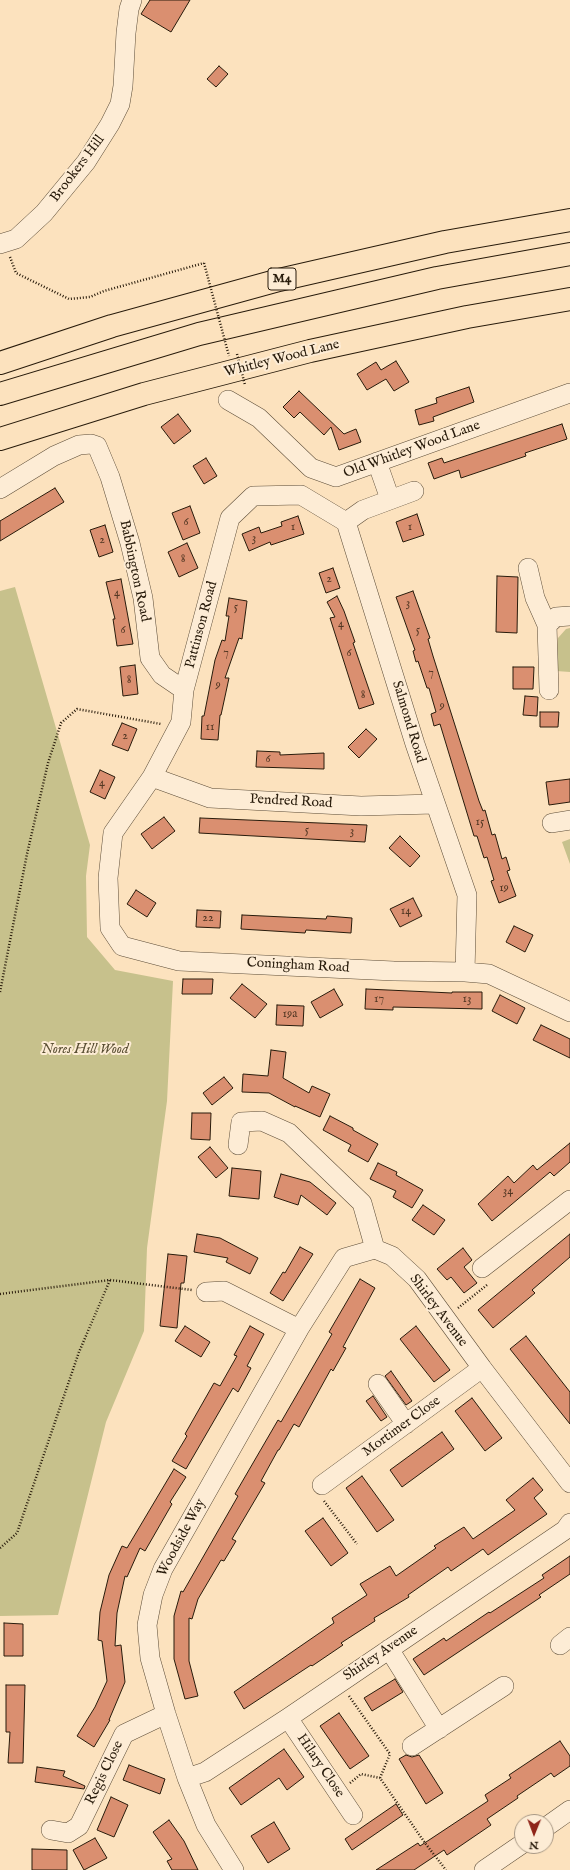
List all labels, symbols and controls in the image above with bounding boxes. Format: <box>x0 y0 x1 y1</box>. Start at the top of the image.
street label: Brookers Hill <box>47 132 109 206</box>
road number: M4 <box>268 268 296 290</box>
street label: Whitley Wood Lane <box>223 337 341 381</box>
street label: Old Whitley Wood Lane <box>341 417 483 483</box>
house number: 6 <box>183 516 189 530</box>
street label: Babbington Road <box>115 519 153 623</box>
house number: 1 <box>291 521 295 535</box>
house number: 1 <box>408 521 412 535</box>
house number: 3 <box>252 532 256 546</box>
house number: 2 <box>99 534 105 548</box>
house number: 8 <box>181 553 185 567</box>
house number: 2 <box>326 573 332 587</box>
street label: Pattinson Road <box>182 580 222 670</box>
house number: 4 <box>114 587 120 601</box>
house number: 3 <box>406 597 410 611</box>
house number: 5 <box>234 601 238 615</box>
house number: 4 <box>338 618 344 632</box>
house number: 6 <box>120 624 126 638</box>
house number: 5 <box>416 624 420 638</box>
house number: 7 <box>223 647 229 661</box>
house number: 6 <box>346 647 352 661</box>
house number: 7 <box>428 667 434 681</box>
house number: 8 <box>127 674 131 688</box>
house number: 9 <box>215 679 221 693</box>
street label: Salmond Road <box>388 679 428 765</box>
house number: 8 <box>361 689 365 703</box>
house number: 9 <box>439 700 445 714</box>
house number: 11 <box>206 721 214 735</box>
house number: 2 <box>122 730 128 744</box>
house number: 6 <box>265 753 271 767</box>
house number: 4 <box>99 777 105 791</box>
street label: Pendred Road <box>249 791 333 813</box>
house number: 15 <box>476 816 484 830</box>
house number: 5 <box>305 824 309 838</box>
house number: 3 <box>350 825 354 839</box>
house number: 19 <box>499 882 509 896</box>
house number: 14 <box>401 905 411 919</box>
house number: 22 <box>202 912 214 926</box>
street label: Coningham Road <box>246 955 350 977</box>
house number: 17 <box>374 993 384 1007</box>
house number: 13 <box>463 993 471 1007</box>
house number: 19a <box>283 1008 297 1022</box>
park label: Nores Hill Wood <box>41 1042 129 1058</box>
house number: 34 <box>503 1185 513 1199</box>
street label: Shirley Avenue <box>405 1271 471 1351</box>
street label: Mortimer Close <box>360 1393 444 1461</box>
street label: Woodside Way <box>154 1496 210 1580</box>
street label: Shirley Avenue <box>340 1623 422 1685</box>
street label: Hilary Close <box>293 1731 347 1801</box>
street label: Regis Close <box>82 1738 128 1808</box>
north arrow <box>514 1814 554 1854</box>
text: N <box>529 1838 539 1852</box>

